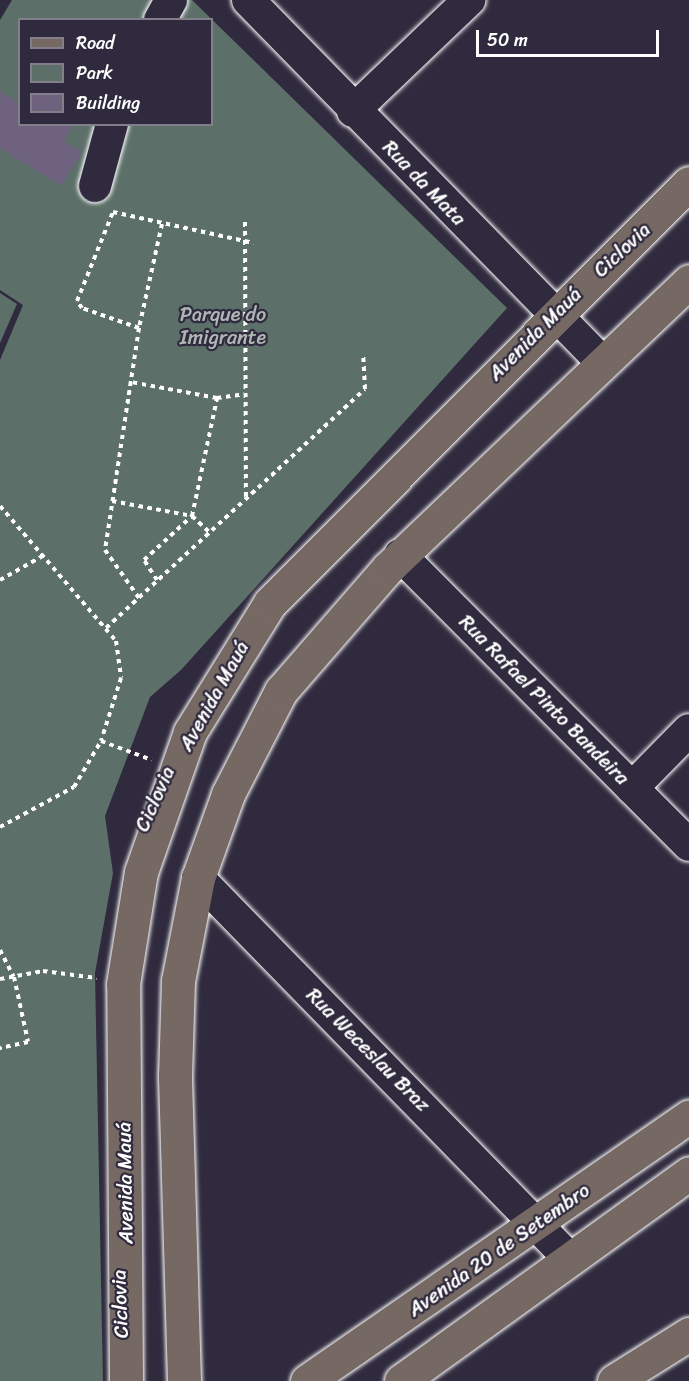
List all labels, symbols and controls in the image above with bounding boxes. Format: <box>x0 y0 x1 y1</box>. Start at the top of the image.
legend <box>18 18 213 126</box>
scale bar <box>479 18 662 56</box>
text: 50 m <box>487 24 528 56</box>
text: Road <box>76 27 115 59</box>
text: Park <box>76 57 113 89</box>
text: Building <box>76 87 140 119</box>
street label: Rua da Mata <box>378 135 470 231</box>
street label: Ciclovia <box>589 218 655 282</box>
street label: Avenida Mauá <box>483 282 587 386</box>
park label: Parque do Imigrante <box>180 302 266 349</box>
street label: Rua Rafael Pinto Bandeira <box>454 610 634 790</box>
street label: Avenida Mauá <box>174 637 254 755</box>
street label: Ciclovia <box>130 763 180 835</box>
street label: Rua Weceslau Braz <box>301 983 435 1117</box>
street label: Avenida Mauá <box>112 1122 138 1244</box>
street label: Avenida 20 de Setembro <box>404 1178 594 1322</box>
street label: Ciclovia <box>107 1269 133 1339</box>

